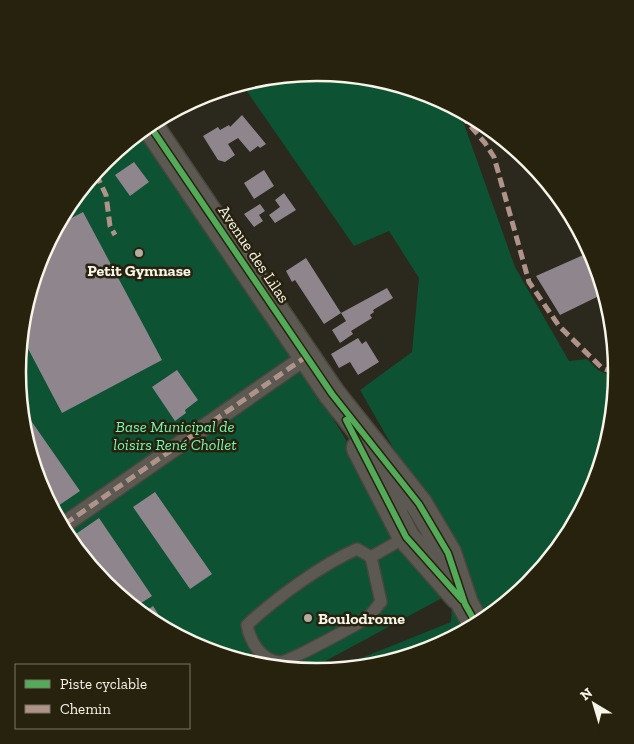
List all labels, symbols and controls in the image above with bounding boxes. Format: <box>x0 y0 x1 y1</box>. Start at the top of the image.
street label: Avenue des Lilas <box>214 202 294 306</box>
marker: Petit Gymnase <box>133 247 145 259</box>
place label: Petit Gymnase <box>87 261 191 280</box>
park label: Base Municipal de loisirs René Chollet <box>113 417 237 454</box>
place label: Boulodrome <box>318 609 405 628</box>
marker: Boulodrome <box>302 612 314 624</box>
legend <box>15 664 190 729</box>
text: Piste cyclable <box>60 675 147 693</box>
north arrow <box>569 679 619 729</box>
text: N <box>577 684 596 704</box>
text: Chemin <box>60 700 111 718</box>

